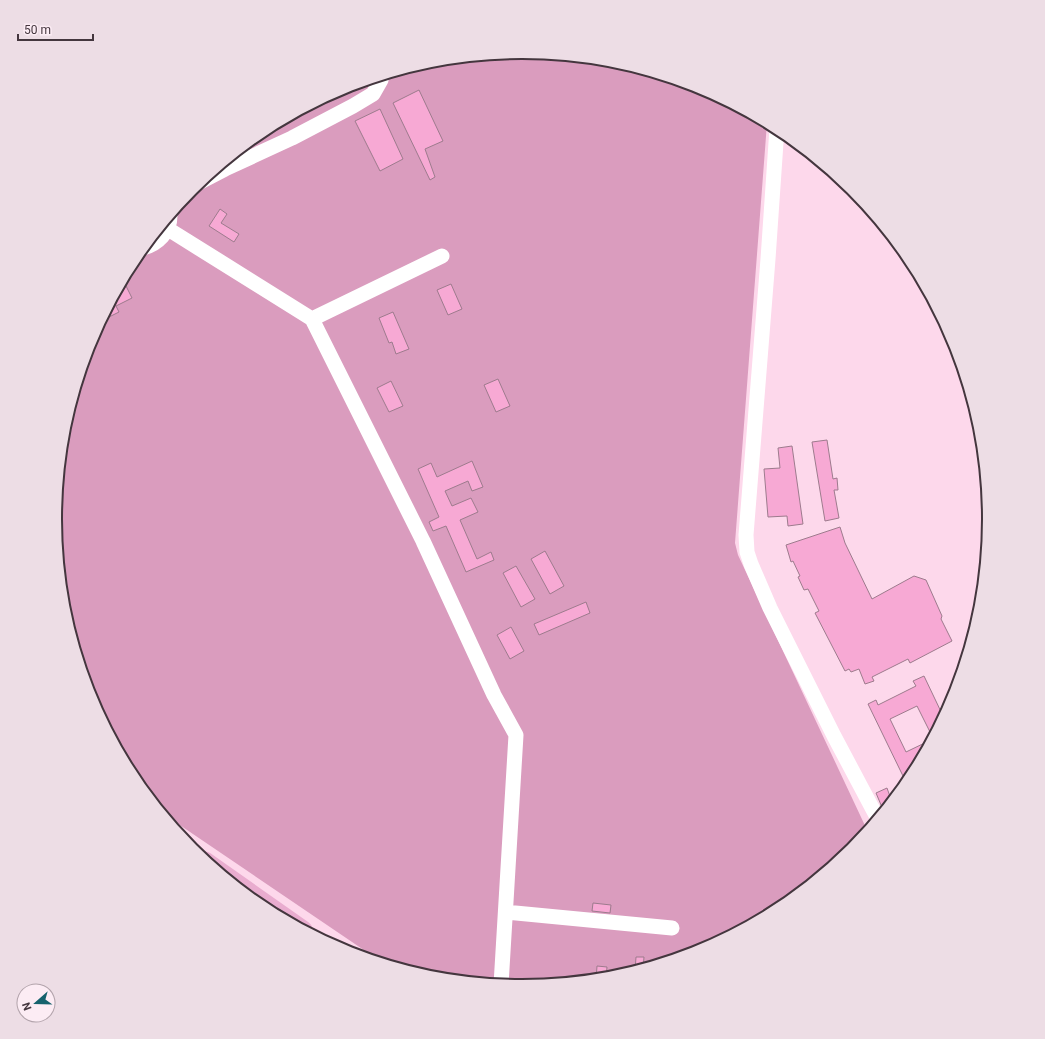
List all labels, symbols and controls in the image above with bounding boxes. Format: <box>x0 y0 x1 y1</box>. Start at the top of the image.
scale bar <box>18 16 93 42</box>
text: 50 m <box>24 23 51 37</box>
north arrow <box>16 983 56 1023</box>
text: N <box>20 1000 35 1012</box>

